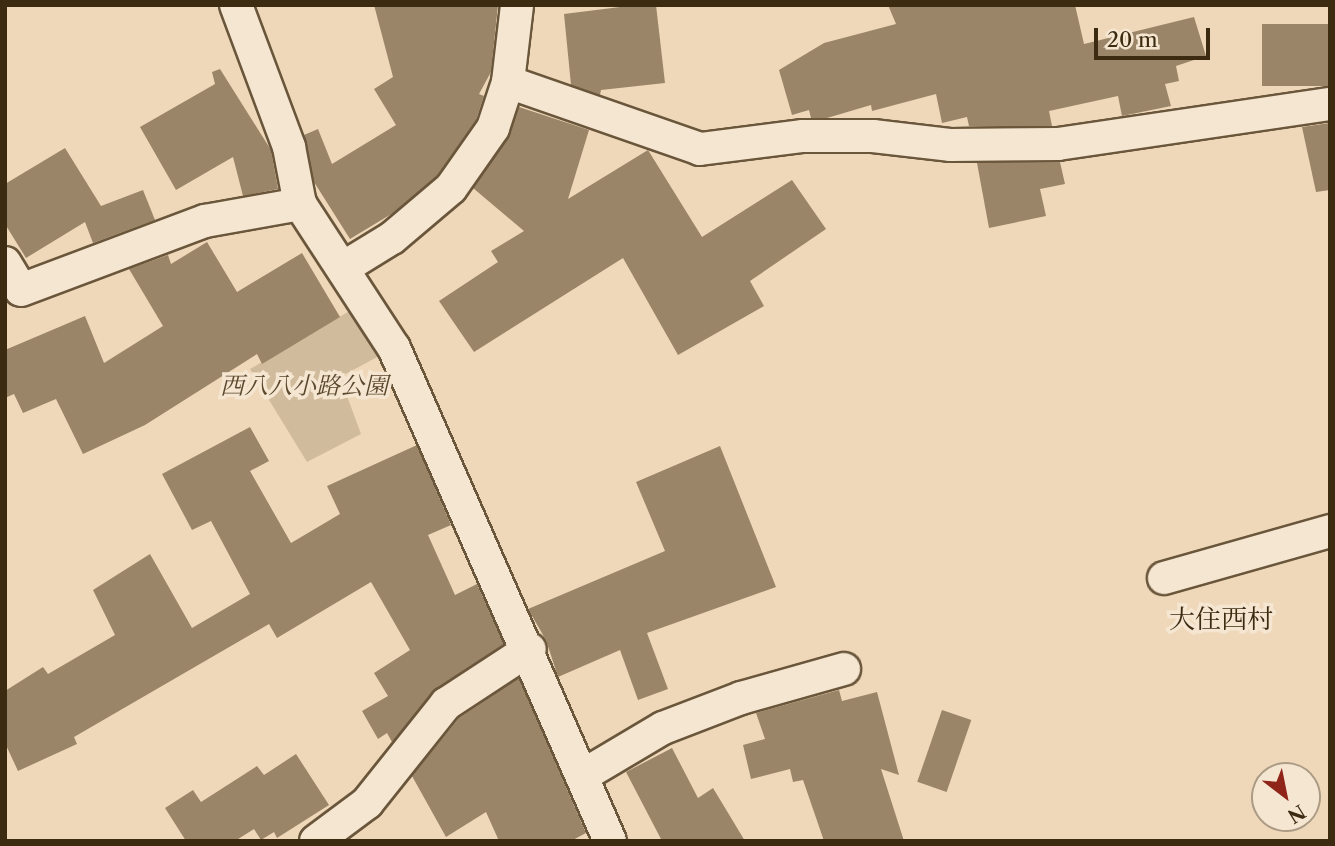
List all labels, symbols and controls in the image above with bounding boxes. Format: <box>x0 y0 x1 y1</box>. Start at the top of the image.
scale bar <box>1097 14 1212 58</box>
text: 20 m <box>1107 27 1158 52</box>
park label: 西八八小路公園 <box>220 372 388 400</box>
district label: 大住西村 <box>1169 604 1273 636</box>
north arrow <box>1251 762 1321 832</box>
text: N <box>1283 799 1309 828</box>

